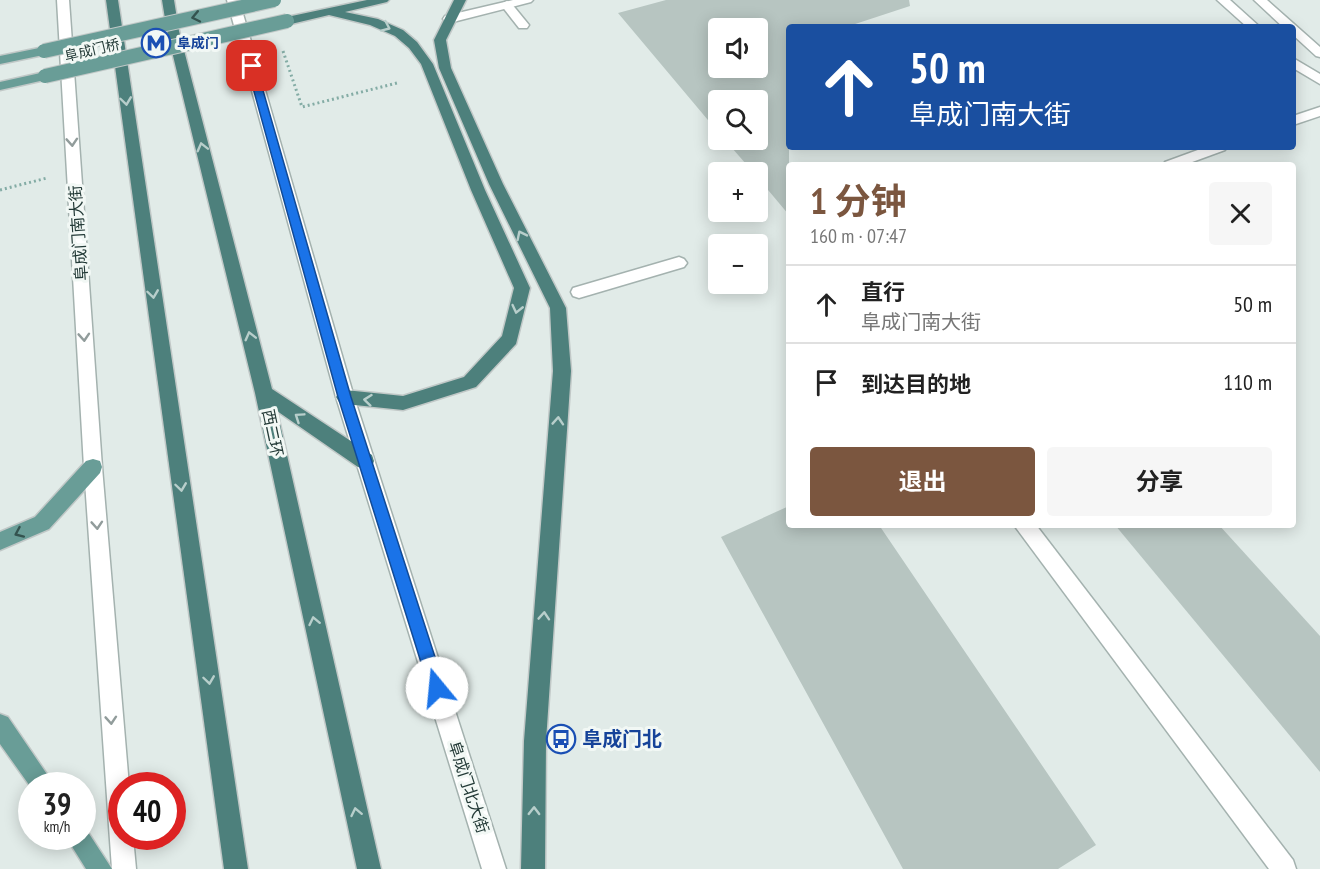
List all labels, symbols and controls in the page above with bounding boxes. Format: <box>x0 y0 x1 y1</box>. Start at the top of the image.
one-way arrow <box>191 10 201 23</box>
map controls <box>708 18 768 294</box>
button: sound <box>708 18 768 78</box>
one-way arrow <box>380 20 391 32</box>
metro station icon: 阜成门 <box>140 27 172 59</box>
place label: 阜成门 <box>177 34 219 52</box>
street label: 阜成门桥 <box>63 35 121 65</box>
pin <box>226 40 277 91</box>
text: 50 m <box>909 40 986 95</box>
icon: ahead <box>810 48 888 126</box>
icon: arrive <box>235 49 268 82</box>
button: search <box>708 90 768 150</box>
one-way arrow <box>119 96 131 106</box>
text: 阜成门南大街 <box>909 97 1071 131</box>
one-way arrow <box>66 138 79 147</box>
one-way arrow <box>197 142 210 152</box>
button: + <box>708 162 768 222</box>
text: 1 分钟 <box>810 177 907 224</box>
button: close <box>1209 182 1272 245</box>
street label: 阜成门南大街 <box>65 184 91 282</box>
text: 160 m · 07:47 <box>810 223 907 249</box>
one-way arrow <box>517 231 528 242</box>
button: − <box>708 234 768 294</box>
text: 直行 <box>861 278 905 306</box>
icon: ahead <box>810 288 843 321</box>
one-way arrow <box>147 289 159 299</box>
text: 50 m <box>1233 290 1272 318</box>
one-way arrow <box>512 304 525 314</box>
text: 阜成门南大街 <box>861 309 981 335</box>
one-way arrow <box>78 332 91 341</box>
one-way arrow <box>244 332 257 342</box>
icon: arrive <box>810 366 843 399</box>
text: 110 m <box>1223 368 1272 396</box>
text: 到达目的地 <box>861 370 971 398</box>
one-way arrow <box>364 394 373 407</box>
street label: 西二环 <box>258 407 288 459</box>
one-way arrow <box>295 412 305 424</box>
one-way arrow <box>552 417 565 426</box>
button: 退出 <box>810 447 1035 516</box>
button: 分享 <box>1047 447 1272 516</box>
one-way arrow <box>175 482 187 492</box>
one-way arrow <box>90 520 103 530</box>
one-way arrow <box>15 526 26 538</box>
one-way arrow <box>537 611 550 620</box>
one-way arrow <box>309 617 322 627</box>
position arrow <box>405 656 469 720</box>
one-way arrow <box>203 675 215 685</box>
one-way arrow <box>104 715 117 724</box>
bus stop icon: 阜成门北 <box>545 723 577 755</box>
place label: 阜成门北 <box>582 726 662 752</box>
street label: 阜成门北大街 <box>445 738 493 836</box>
speed limit sign: 40 <box>108 772 186 850</box>
text: 39 <box>43 784 71 823</box>
one-way arrow <box>527 806 540 815</box>
one-way arrow <box>351 807 364 817</box>
text: km/h <box>44 817 70 836</box>

